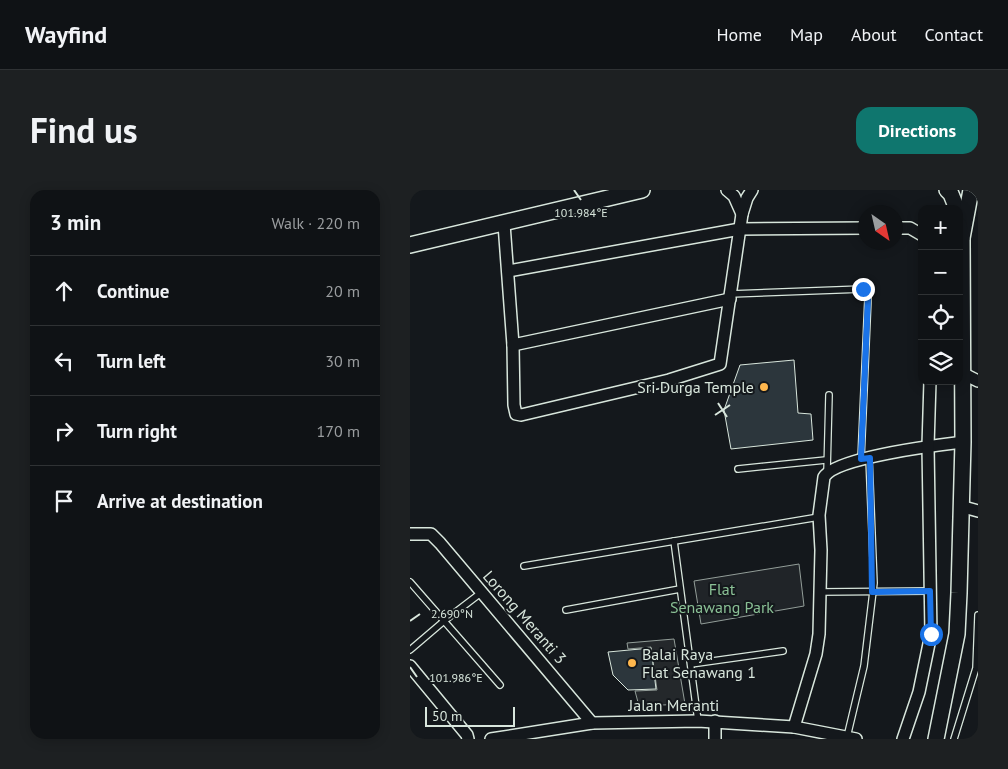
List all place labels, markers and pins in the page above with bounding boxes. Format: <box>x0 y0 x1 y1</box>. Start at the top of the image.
place label: Sri Durga Temple <box>637 377 754 397</box>
marker: Sri Durga Temple <box>758 381 770 393</box>
place label: Balai Raya Flat Senawang 1 <box>642 644 756 682</box>
marker: Balai Raya Flat Senawang 1 <box>626 657 638 669</box>

